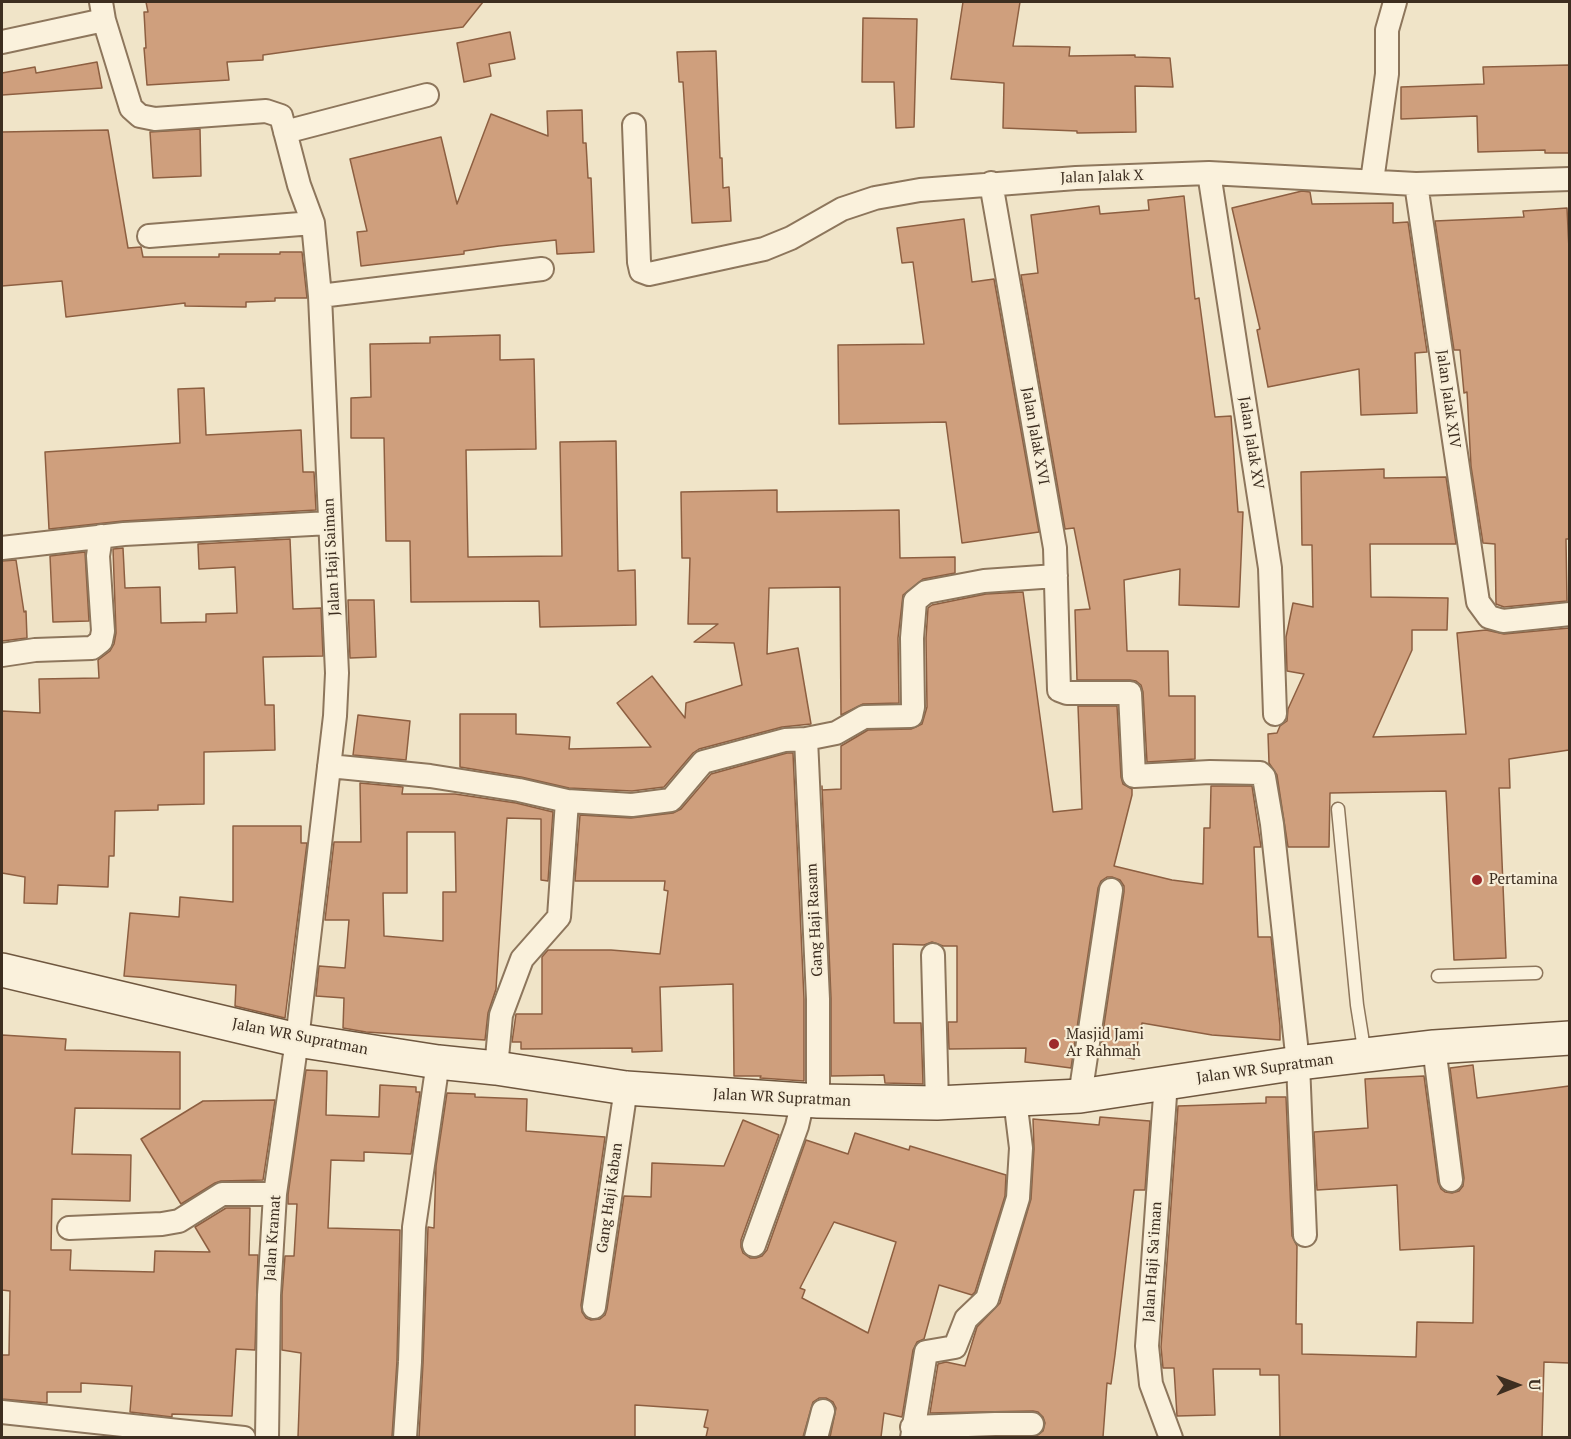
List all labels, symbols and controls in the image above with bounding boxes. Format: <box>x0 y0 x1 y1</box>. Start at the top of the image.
street label: Jalan Jalak X <box>1060 167 1144 187</box>
street label: Jalan Jalak XIV <box>1432 349 1464 449</box>
street label: Jalan Jalak XVI <box>1018 386 1052 486</box>
street label: Jalan Jalak XV <box>1235 395 1267 491</box>
street label: Jalan Haji Saiman <box>320 498 344 616</box>
street label: Gang Haji Rasam <box>803 863 827 977</box>
place label: Pertamina <box>1489 871 1558 889</box>
marker: Pertamina <box>1470 873 1484 887</box>
street label: Jalan WR Supratman <box>231 1015 369 1059</box>
place label: Masjid Jami Ar Rahmah <box>1066 1026 1144 1061</box>
marker: Masjid Jami Ar Rahmah <box>1047 1037 1061 1051</box>
street label: Jalan WR Supratman <box>1195 1050 1335 1088</box>
street label: Jalan WR Supratman <box>713 1085 851 1111</box>
street label: Gang Haji Kaban <box>593 1142 627 1254</box>
street label: Jalan Kramat <box>261 1194 285 1282</box>
street label: Jalan Haji Sa'iman <box>1140 1201 1166 1323</box>
north arrow <box>1487 1355 1547 1415</box>
text: U <box>1524 1379 1546 1391</box>

